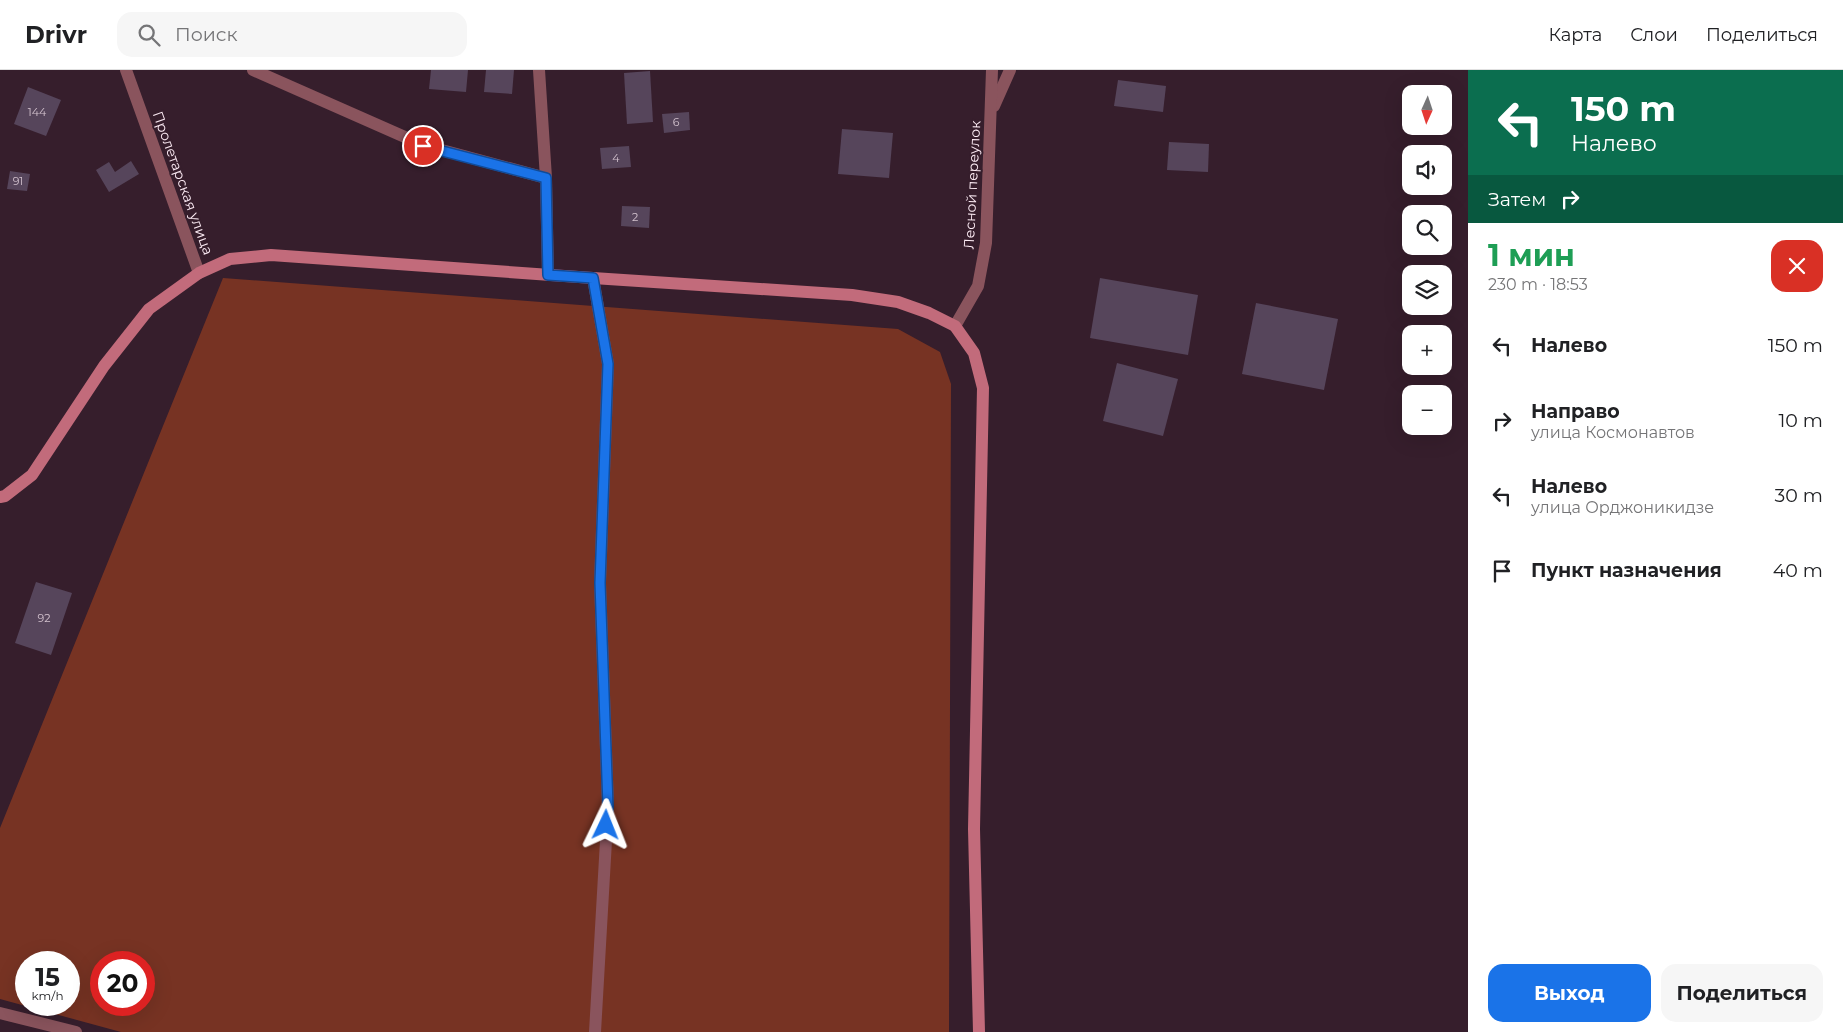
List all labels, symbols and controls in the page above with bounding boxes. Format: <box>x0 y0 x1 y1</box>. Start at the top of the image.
search box <box>117 12 467 57</box>
text: Drivr <box>25 20 87 49</box>
icon: search <box>135 21 163 49</box>
text: Поиск <box>175 23 238 46</box>
text: Карта <box>1548 24 1602 46</box>
text: Слои <box>1630 24 1678 46</box>
text: Поделиться <box>1706 24 1818 46</box>
north arrow <box>1402 85 1452 135</box>
map controls <box>1402 85 1452 435</box>
text: 150 m <box>1571 87 1676 130</box>
icon: left <box>1488 90 1553 155</box>
house number: 144 <box>28 105 47 119</box>
street label: Пролетарская улица <box>149 109 217 257</box>
house number: 6 <box>673 115 680 129</box>
street label: Лесной переулок <box>960 120 984 250</box>
pin <box>402 125 444 167</box>
text: Налево <box>1571 130 1657 157</box>
icon: arrive <box>409 132 437 160</box>
button: sound <box>1402 145 1452 195</box>
house number: 4 <box>612 151 620 165</box>
house number: 91 <box>13 174 23 188</box>
icon: right <box>1556 185 1584 213</box>
text: Затем <box>1488 188 1546 211</box>
button: search <box>1402 205 1452 255</box>
house number: 2 <box>632 210 638 224</box>
text: 1 мин <box>1488 237 1575 274</box>
button: close <box>1771 240 1823 292</box>
button: layers <box>1402 265 1452 315</box>
text: 230 m · 18:53 <box>1488 275 1588 294</box>
button: + <box>1402 325 1452 375</box>
icon: left <box>1488 332 1516 360</box>
text: Налево <box>1531 334 1607 357</box>
text: 150 m <box>1768 334 1823 357</box>
button: − <box>1402 385 1452 435</box>
text: Направо <box>1531 400 1620 423</box>
icon: right <box>1488 407 1516 435</box>
text: 10 m <box>1778 409 1823 432</box>
text: улица Космонавтов <box>1531 423 1695 442</box>
text: Налево <box>1531 475 1607 498</box>
icon: left <box>1488 482 1516 510</box>
text: 30 m <box>1775 484 1823 507</box>
text: улица Орджоникидзе <box>1531 498 1714 517</box>
icon: arrive <box>1488 557 1516 585</box>
text: Пункт назначения <box>1531 559 1722 582</box>
text: 40 m <box>1773 559 1823 582</box>
house number: 92 <box>38 611 50 625</box>
position arrow <box>579 798 631 850</box>
speed limit sign: 20 <box>90 951 155 1016</box>
text: 15 <box>35 962 60 992</box>
button: Выход <box>1488 964 1651 1022</box>
button: Поделиться <box>1661 964 1823 1022</box>
text: km/h <box>31 988 64 1003</box>

